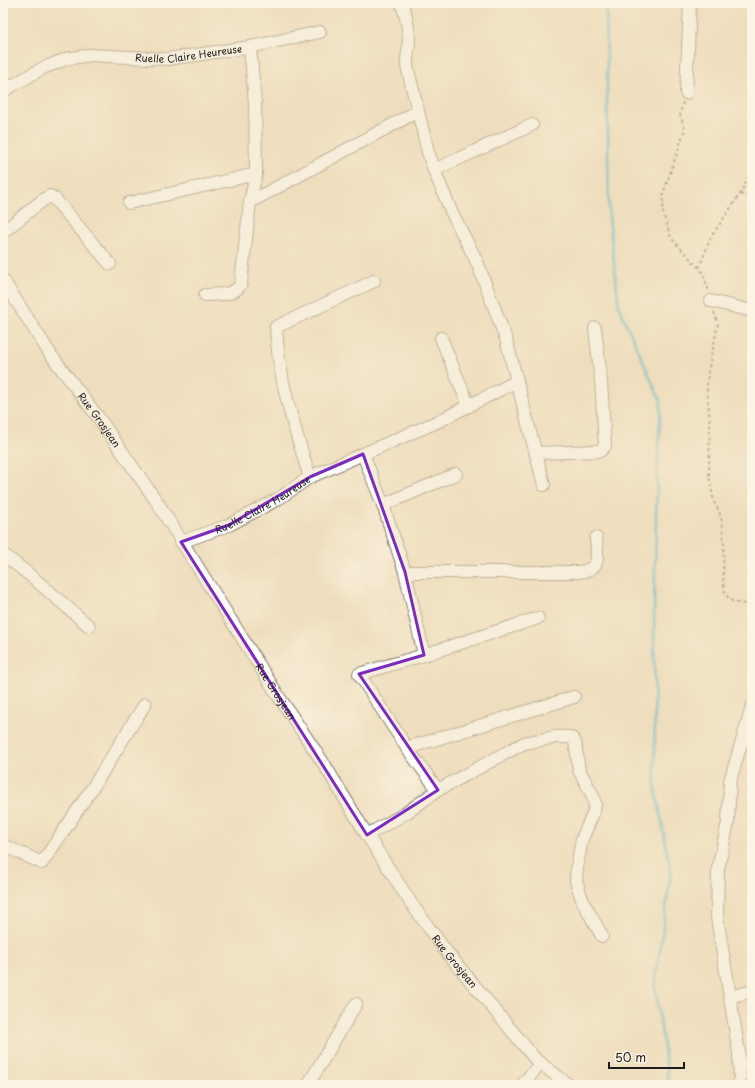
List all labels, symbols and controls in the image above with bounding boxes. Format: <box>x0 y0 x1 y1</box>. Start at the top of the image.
street label: Ruelle Claire Heureuse <box>135 40 243 66</box>
street label: Rue Grosjean <box>75 389 125 450</box>
street label: Ruelle Claire Heureuse <box>212 471 313 537</box>
street label: Rue Grosjean <box>253 660 300 722</box>
street label: Rue Grosjean <box>429 931 481 991</box>
scale bar <box>609 1044 684 1070</box>
text: 50 m <box>615 1048 646 1066</box>

